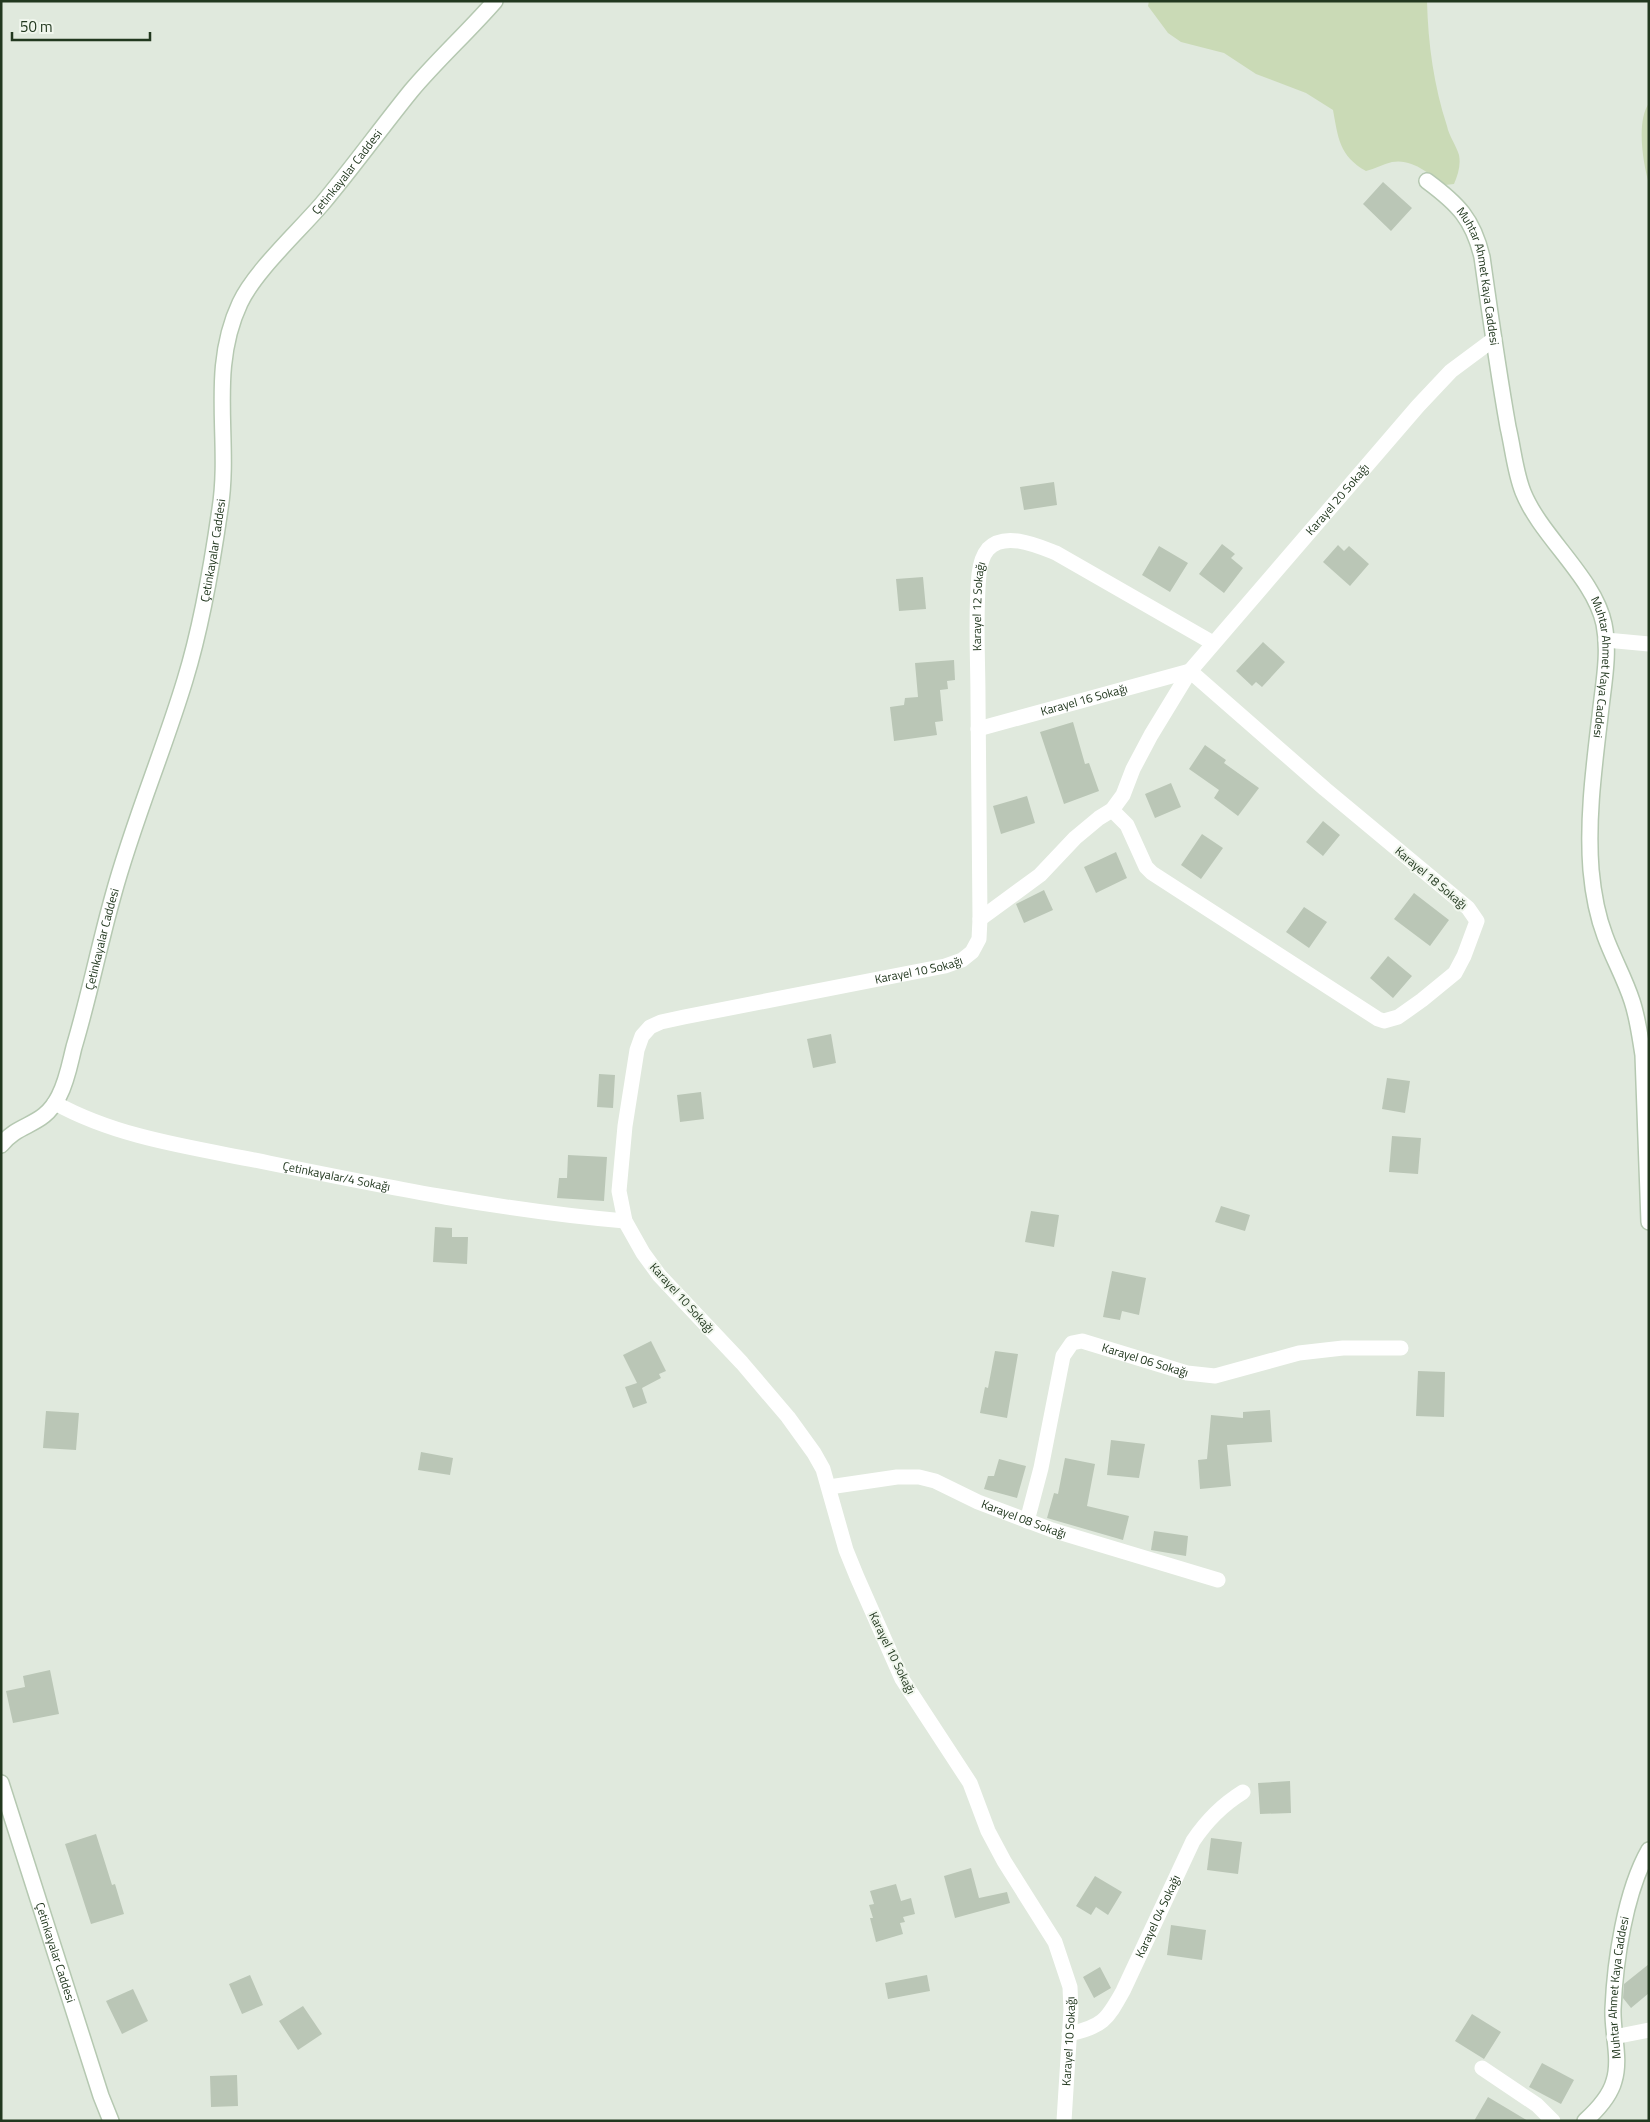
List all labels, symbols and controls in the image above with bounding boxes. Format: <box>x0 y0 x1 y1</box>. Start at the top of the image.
scale bar <box>12 10 150 42</box>
text: 50 m <box>20 15 53 38</box>
street label: Çetinkayalar Caddesi <box>307 125 386 219</box>
street label: Muhtar Ahmet Kaya Caddesi <box>1452 203 1505 347</box>
street label: Karayel 20 Sokağı <box>1301 459 1374 539</box>
street label: Çetinkayalar Caddesi <box>195 498 230 604</box>
street label: Karayel 12 Sokağı <box>967 559 990 651</box>
street label: Muhtar Ahmet Kaya Caddesi <box>1586 593 1616 739</box>
street label: Karayel 16 Sokağı <box>1038 678 1130 720</box>
street label: Karayel 18 Sokağı <box>1391 842 1472 914</box>
street label: Çetinkayalar Caddesi <box>80 886 124 992</box>
street label: Karayel 10 Sokağı <box>873 951 965 989</box>
street label: Çetinkayalar/4 Sokağı <box>281 1156 392 1196</box>
street label: Karayel 10 Sokağı <box>645 1258 719 1337</box>
street label: Karayel 06 Sokağı <box>1100 1338 1191 1382</box>
street label: Karayel 08 Sokağı <box>979 1494 1069 1543</box>
street label: Karayel 10 Sokağı <box>864 1608 921 1697</box>
street label: Karayel 04 Sokağı <box>1130 1872 1185 1961</box>
street label: Çetinkayalar Caddesi <box>31 1900 81 2005</box>
street label: Muhtar Ahmet Kaya Caddesi <box>1603 1914 1634 2059</box>
street label: Karayel 10 Sokağı <box>1056 1996 1080 2086</box>

